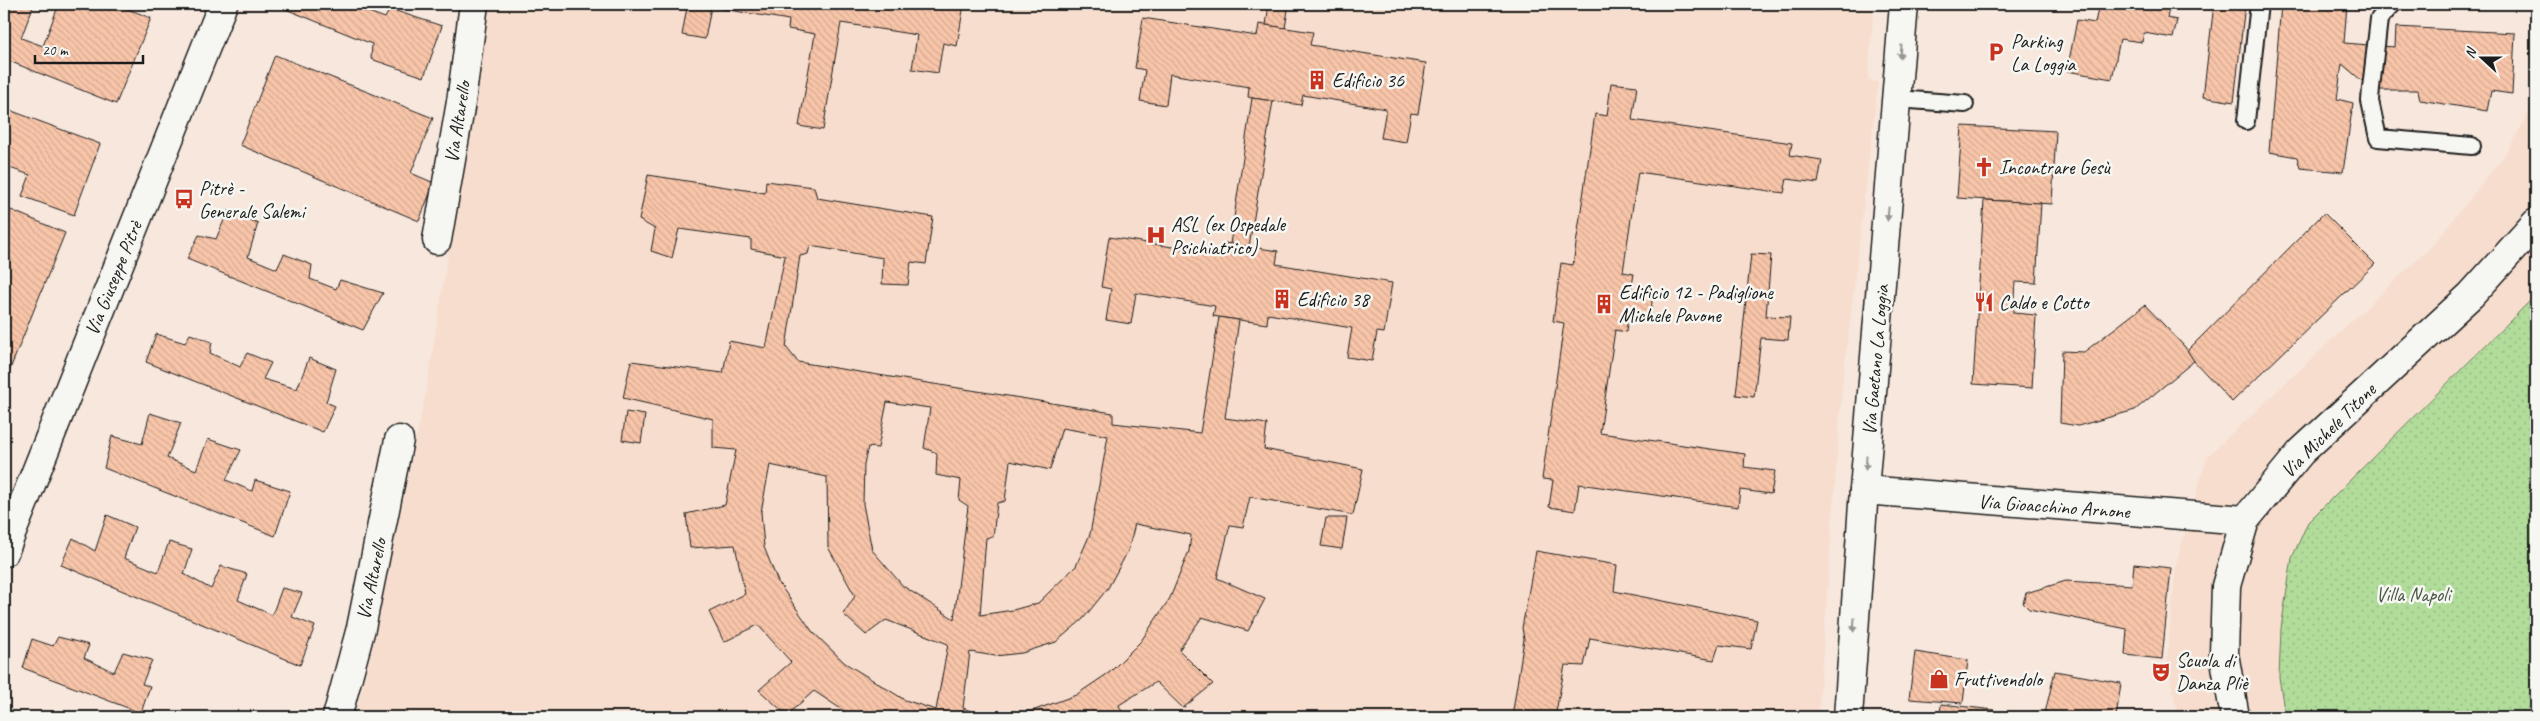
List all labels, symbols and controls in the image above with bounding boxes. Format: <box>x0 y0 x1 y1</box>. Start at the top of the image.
place label: Parking La Loggia <box>2011 29 2077 77</box>
scale bar <box>35 32 142 64</box>
north arrow <box>2458 32 2508 82</box>
text: 20 m <box>42 41 69 60</box>
parking icon: Parking La Loggia <box>1985 41 2007 63</box>
text: N <box>2461 44 2481 61</box>
one-way arrow <box>1896 45 1904 61</box>
place label: Edificio 36 <box>1332 68 1405 93</box>
building icon: Edificio 36 <box>1306 69 1328 91</box>
street label: Via Altarello <box>439 78 477 165</box>
place label: Incontrare Gesù <box>1999 155 2111 180</box>
church icon: Incontrare Gesù <box>1973 156 1995 178</box>
place label: Pitrè - Generale Salemi <box>199 176 307 224</box>
bus stop icon: Pitrè - Generale Salemi <box>173 188 195 210</box>
one-way arrow <box>1883 207 1891 223</box>
place label: ASL (ex Ospedale Psichiatrico) <box>1171 212 1286 260</box>
street label: Via Giuseppe Pitrè <box>79 216 148 339</box>
hospital icon: ASL (ex Ospedale Psichiatrico) <box>1145 224 1167 246</box>
place label: Edificio 12 - Padiglione Michele Pavone <box>1619 280 1774 328</box>
street label: Via Gaetano La Loggia <box>1856 283 1895 436</box>
place label: Edificio 38 <box>1297 287 1371 312</box>
building icon: Edificio 38 <box>1271 288 1293 310</box>
place label: Caldo e Cotto <box>1999 290 2090 315</box>
restaurant icon: Caldo e Cotto <box>1973 291 1995 313</box>
building icon: Edificio 12 - Padiglione Michele Pavone <box>1593 293 1615 315</box>
street label: Via Michele Titone <box>2276 377 2382 483</box>
one-way arrow <box>1862 456 1870 472</box>
street label: Via Gioacchino Arnone <box>1977 489 2132 524</box>
street label: Via Altarello <box>351 534 393 622</box>
park label: Villa Napoli <box>2376 582 2452 607</box>
one-way arrow <box>1850 618 1858 634</box>
place label: Scuola di Danza Pliè <box>2176 648 2249 696</box>
theatre icon: Scuola di Danza Pliè <box>2150 661 2172 683</box>
place label: Fruttivendolo <box>1954 667 2044 692</box>
shop icon: Fruttivendolo <box>1928 668 1950 690</box>

